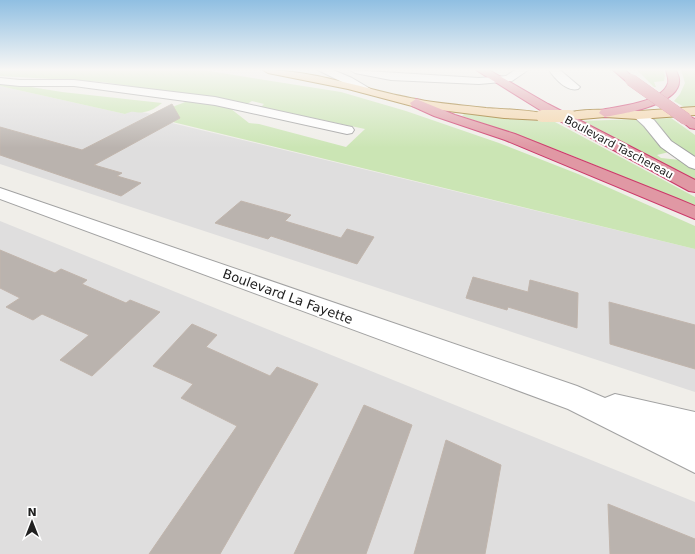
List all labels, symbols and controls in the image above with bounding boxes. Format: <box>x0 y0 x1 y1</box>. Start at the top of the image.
street label: Boulevard Taschereau <box>562 113 675 182</box>
street label: Boulevard La Fayette <box>221 266 355 327</box>
north arrow <box>12 502 52 542</box>
text: N <box>27 506 37 519</box>

